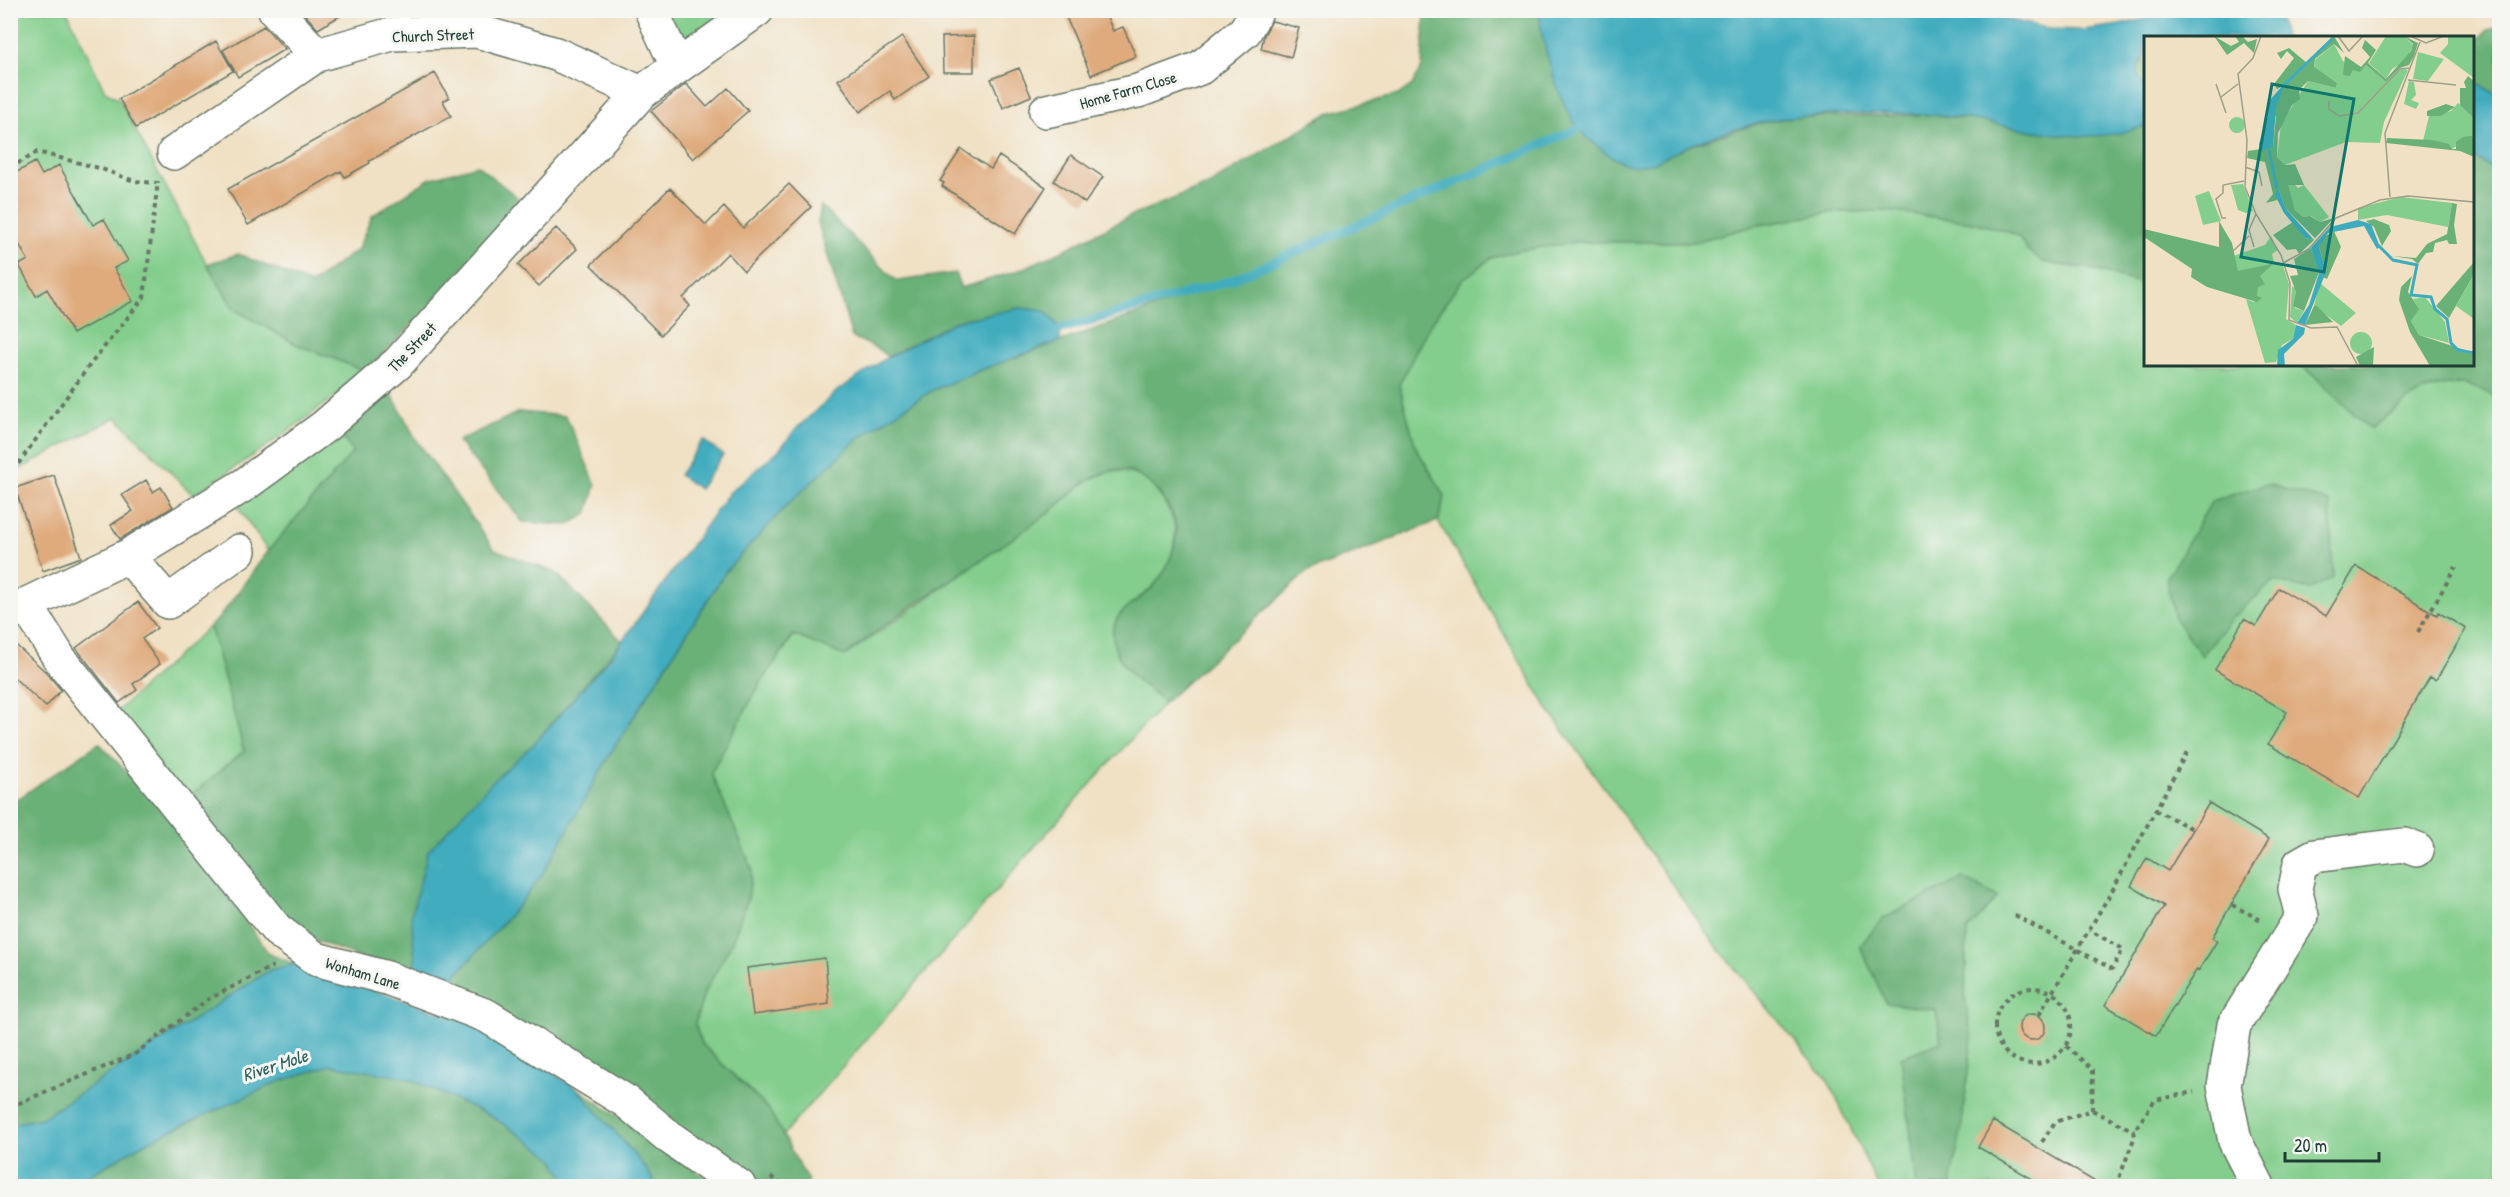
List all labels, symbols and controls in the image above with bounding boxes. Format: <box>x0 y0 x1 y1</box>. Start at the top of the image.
street label: Church Street <box>392 23 475 47</box>
inset map <box>2144 36 2474 366</box>
street label: Home Farm Close <box>1077 65 1180 114</box>
street label: The Street <box>383 317 442 377</box>
street label: Wonham Lane <box>323 951 404 995</box>
water label: River Mole <box>239 1042 312 1087</box>
scale bar <box>2285 1125 2380 1163</box>
text: 20 m <box>2294 1133 2327 1158</box>

